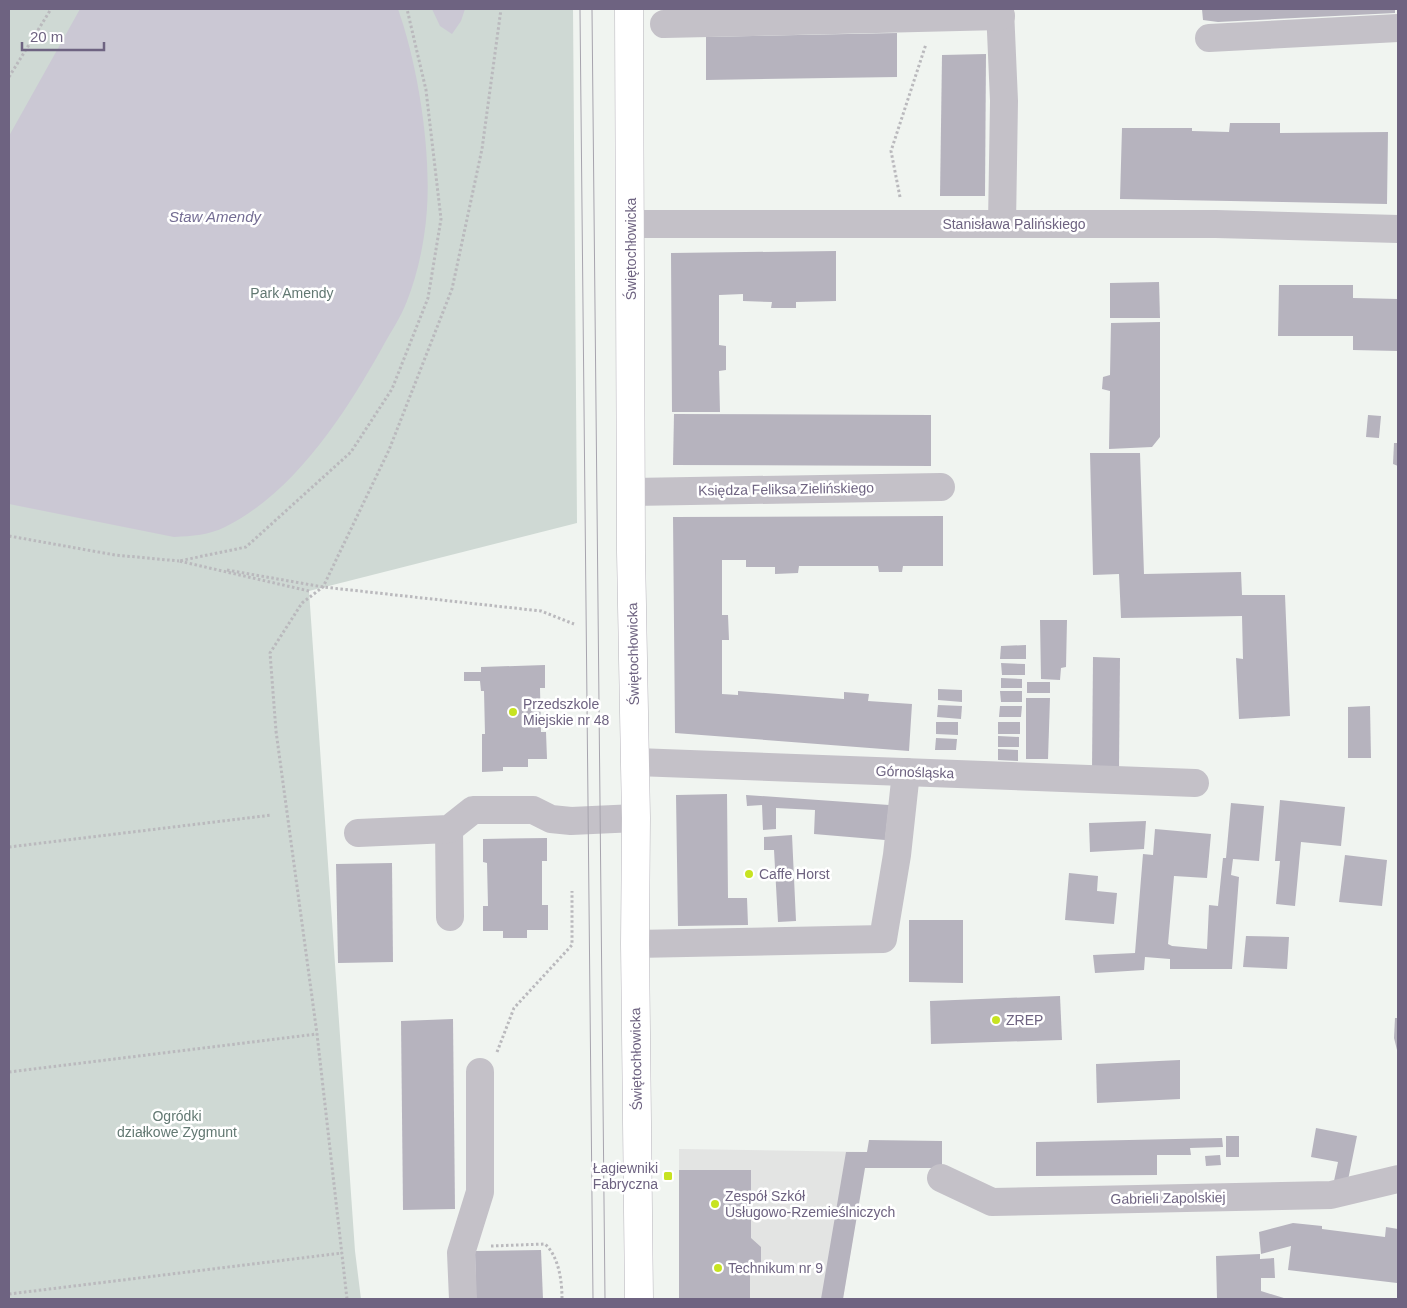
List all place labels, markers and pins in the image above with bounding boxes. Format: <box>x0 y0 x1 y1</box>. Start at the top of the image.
place label: Przedszkole Miejskie nr 48 <box>523 696 610 728</box>
marker: Przedszkole Miejskie nr 48 <box>507 706 519 718</box>
place label: Caffe Horst <box>759 866 830 882</box>
marker: Caffe Horst <box>743 868 755 880</box>
place label: ZREP <box>1006 1012 1043 1028</box>
marker: ZREP <box>990 1014 1002 1026</box>
place label: Łagiewniki Fabryczna <box>593 1160 658 1192</box>
marker: Łagiewniki Fabryczna <box>662 1170 674 1182</box>
place label: Zespół Szkół Usługowo-Rzemieślniczych <box>725 1188 895 1220</box>
marker: Zespół Szkół Usługowo-Rzemieślniczych <box>709 1198 721 1210</box>
place label: Technikum nr 9 <box>728 1260 823 1276</box>
marker: Technikum nr 9 <box>712 1262 724 1274</box>

